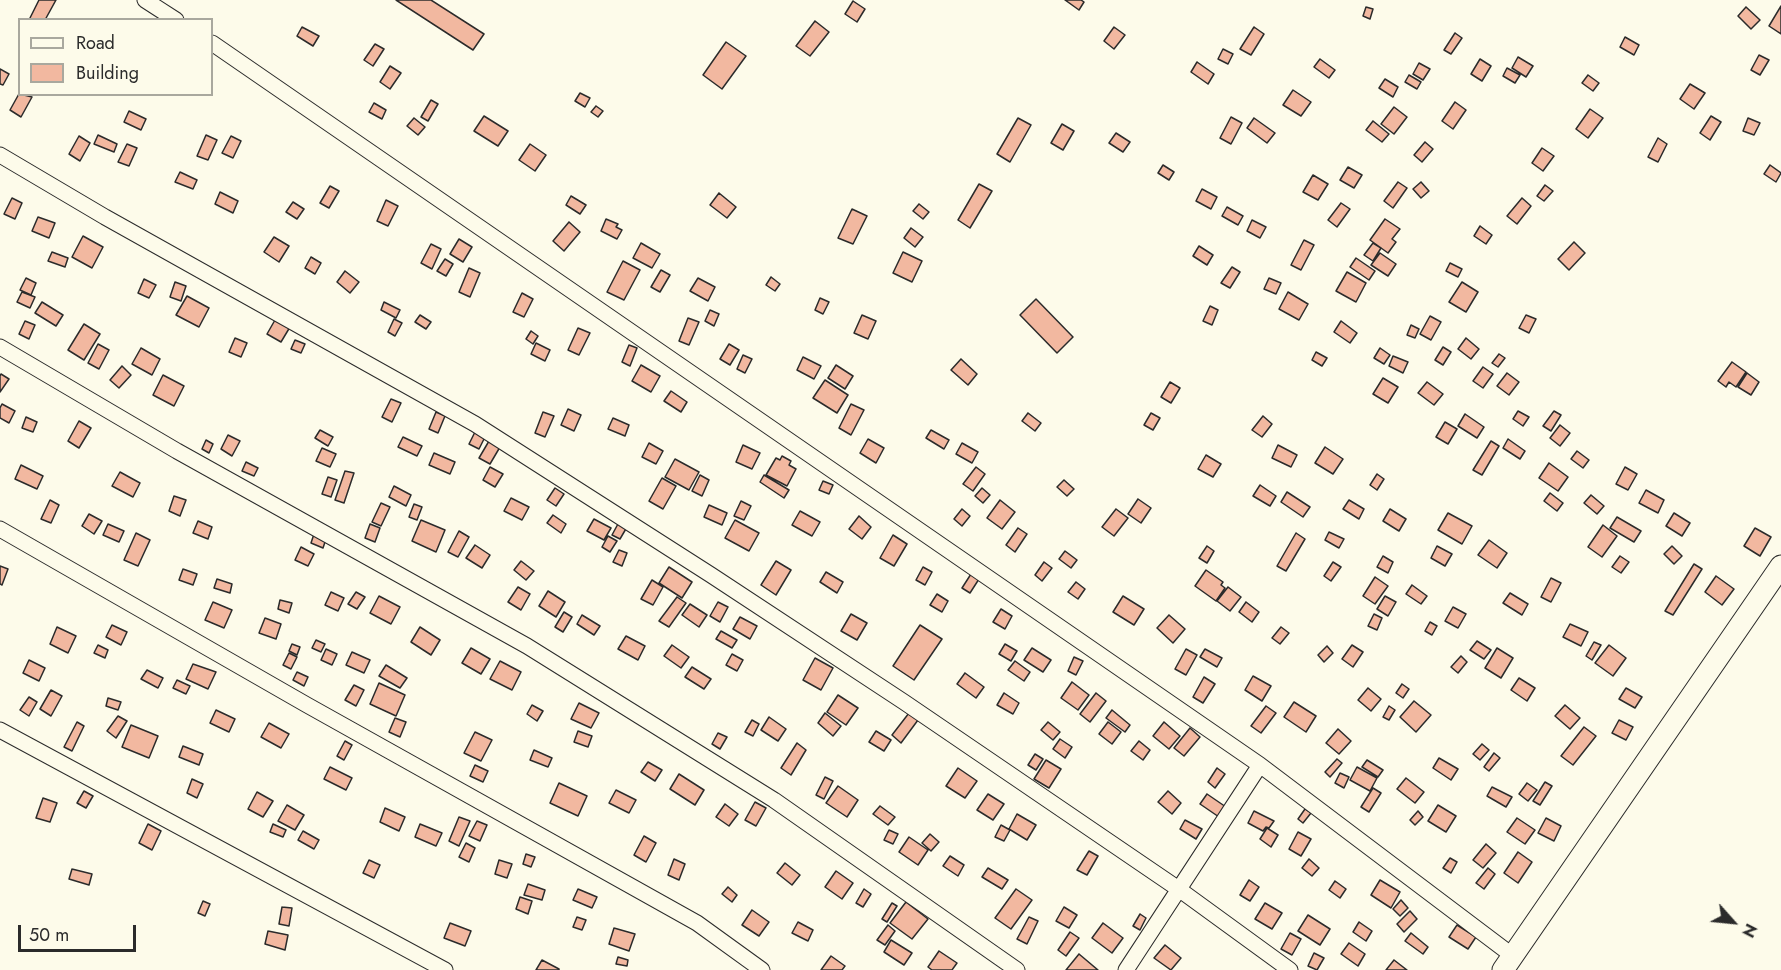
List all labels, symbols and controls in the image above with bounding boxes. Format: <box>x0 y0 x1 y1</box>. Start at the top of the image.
legend <box>18 18 213 96</box>
text: Road <box>76 30 115 56</box>
text: Building <box>76 60 139 86</box>
north arrow <box>1703 892 1763 952</box>
scale bar <box>21 913 140 951</box>
text: N <box>1736 920 1763 941</box>
text: 50 m <box>29 922 69 948</box>

